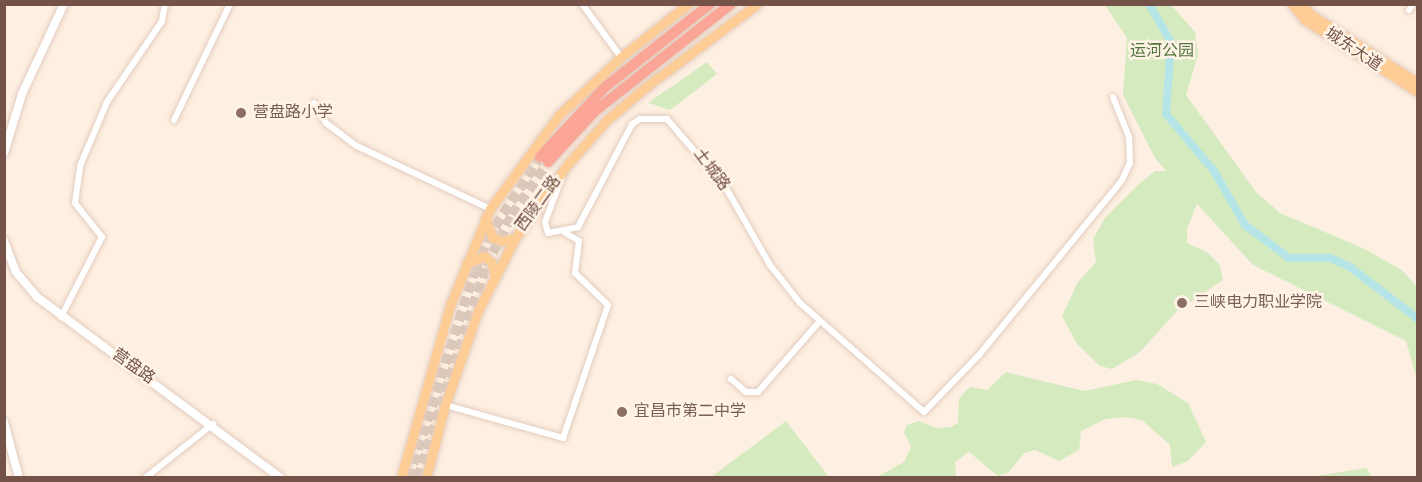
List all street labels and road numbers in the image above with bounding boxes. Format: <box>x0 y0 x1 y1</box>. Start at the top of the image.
street label: 城东大道 <box>1321 24 1385 76</box>
street label: 土城路 <box>689 145 733 195</box>
street label: 西陵二路 <box>512 172 566 236</box>
street label: 营盘路 <box>108 345 158 389</box>

